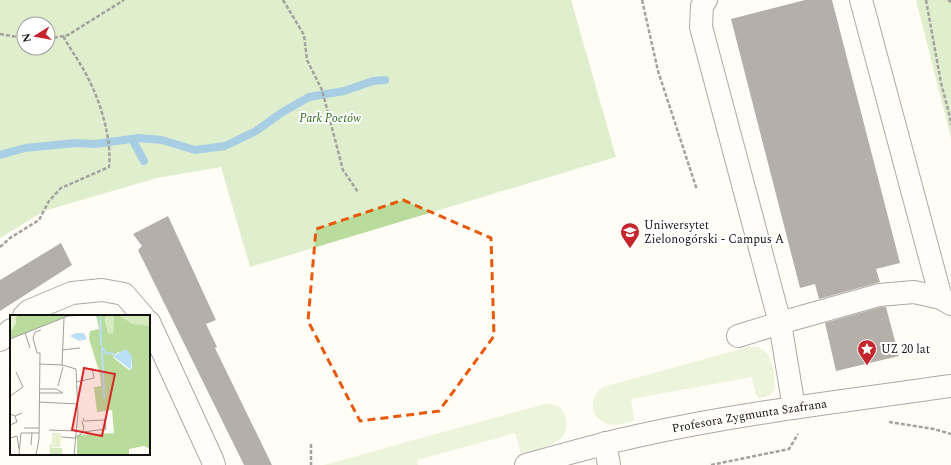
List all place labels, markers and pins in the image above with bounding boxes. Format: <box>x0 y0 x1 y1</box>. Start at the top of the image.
place label: Uniwersytet Zielonogórski - Campus A <box>644 216 784 249</box>
school or university icon: Uniwersytet Zielonogórski - Campus A <box>619 221 641 249</box>
place icon: UZ 20 lat <box>856 338 878 366</box>
place label: UZ 20 lat <box>881 340 930 359</box>

